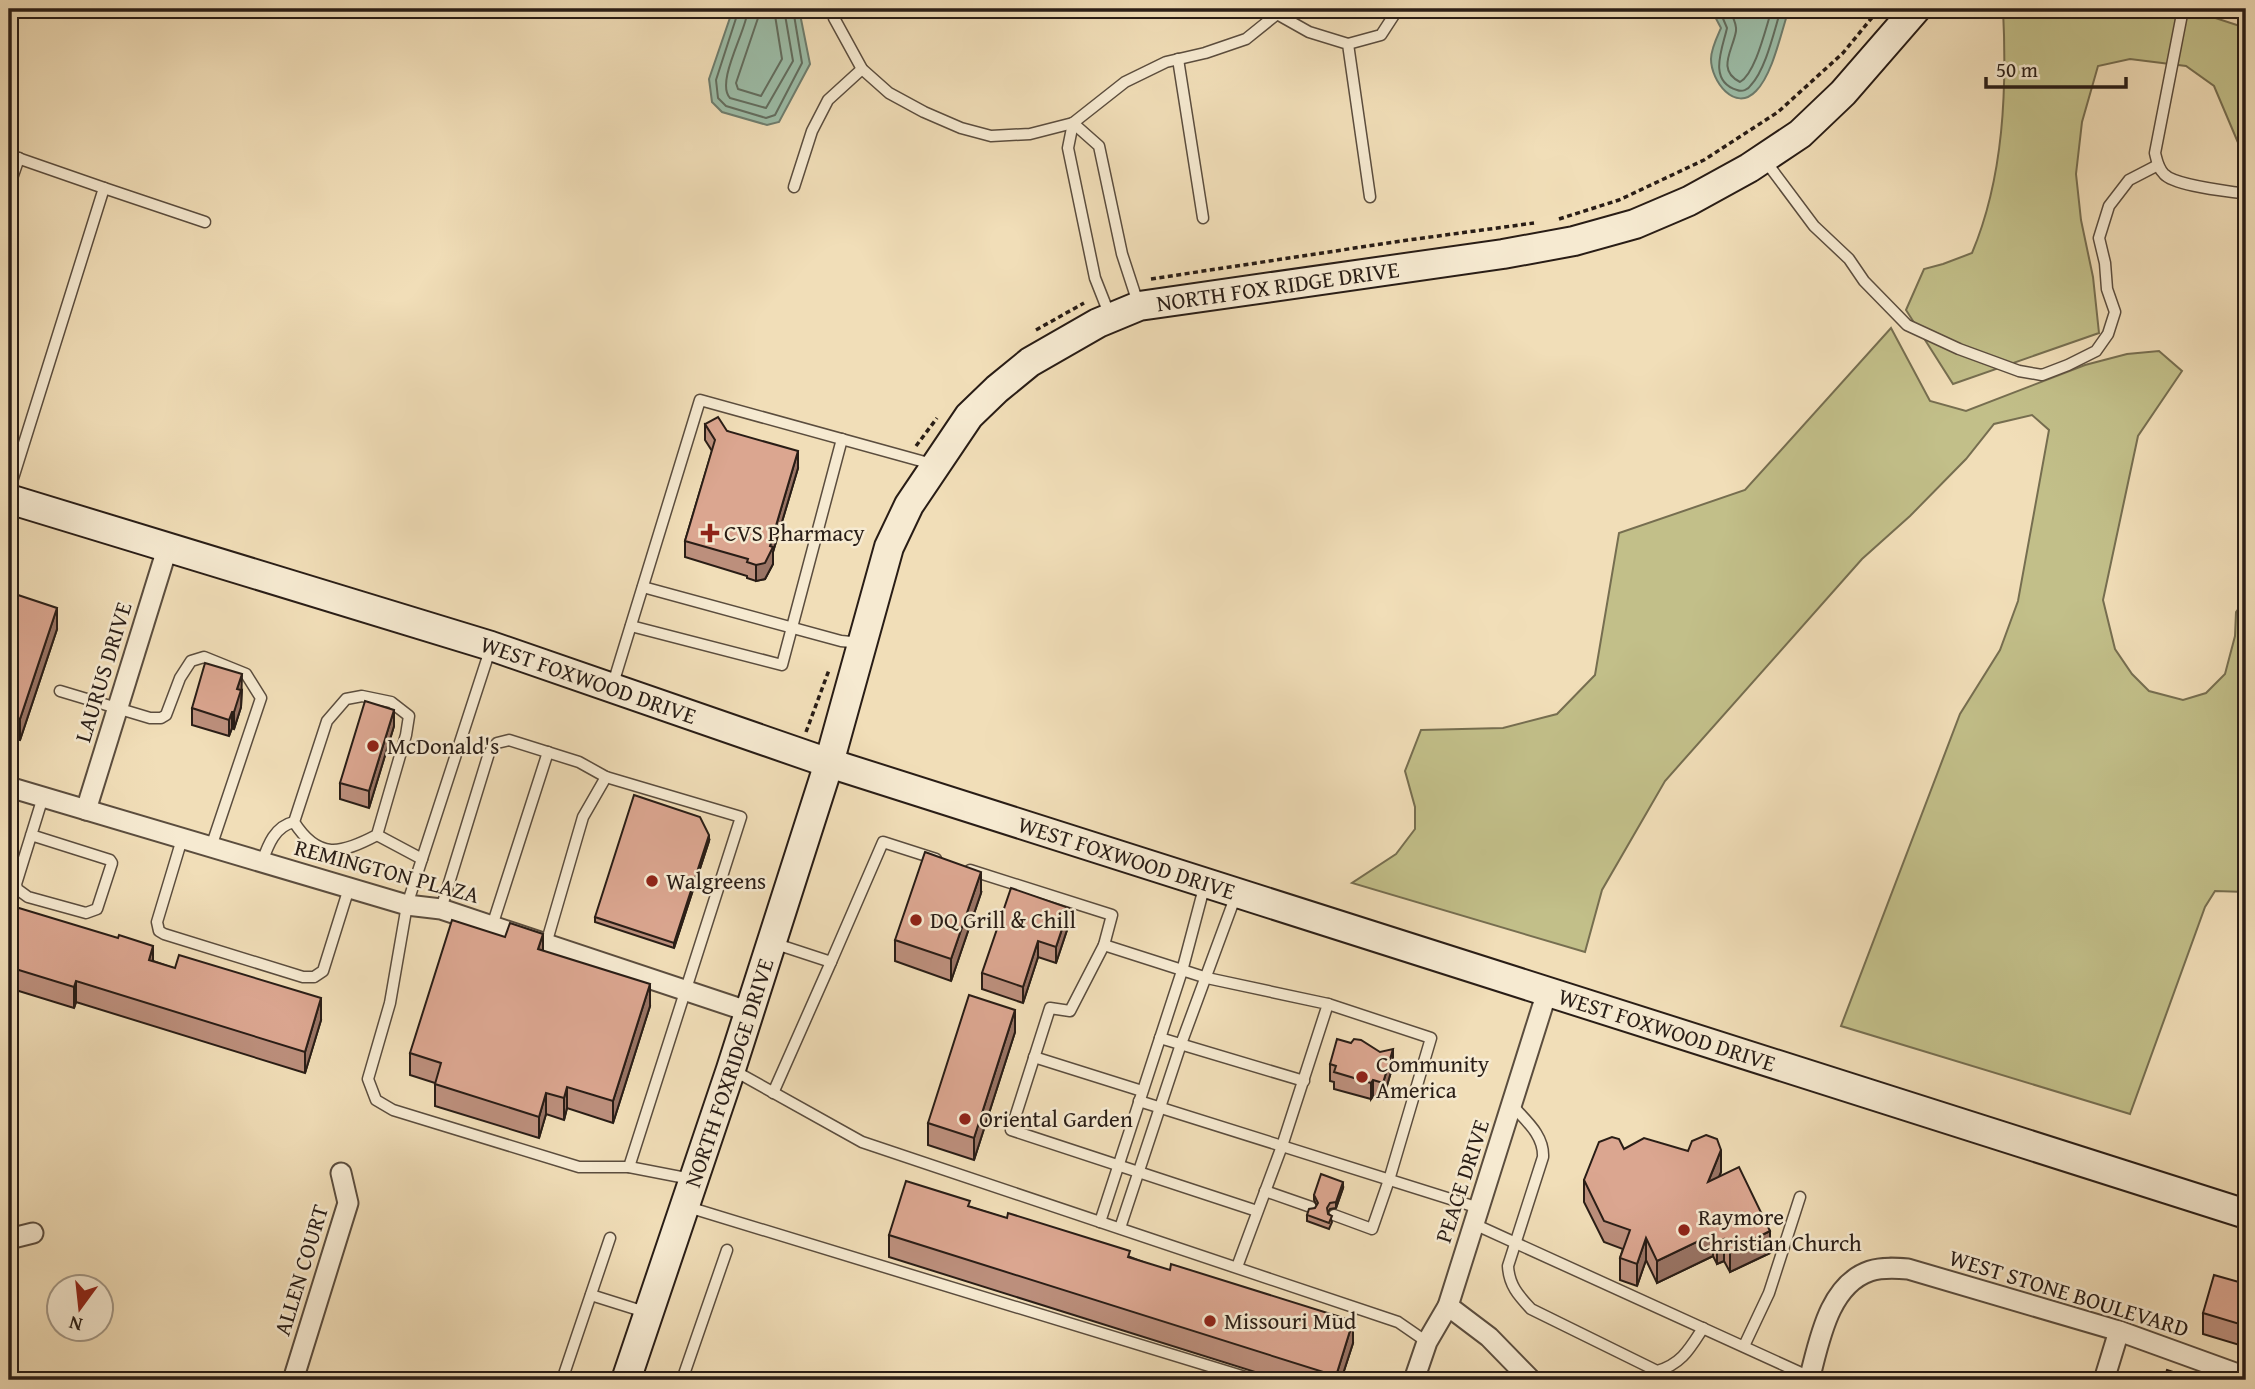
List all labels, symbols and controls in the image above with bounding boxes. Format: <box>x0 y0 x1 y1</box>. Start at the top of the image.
scale bar <box>1986 46 2126 90</box>
text: 50 m <box>1996 54 2038 85</box>
street label: NORTH FOX RIDGE DRIVE <box>1154 252 1401 319</box>
place label: CVS Pharmacy <box>724 516 865 549</box>
marker: CVS Pharmacy <box>702 525 718 541</box>
street label: LAURUS DRIVE <box>66 598 140 746</box>
street label: WEST FOXWOOD DRIVE <box>477 627 701 732</box>
place label: McDonald's <box>387 729 499 762</box>
marker: McDonald's <box>365 738 381 754</box>
street label: WEST FOXWOOD DRIVE <box>1014 807 1240 907</box>
street label: REMINGTON PLAZA <box>291 830 483 911</box>
place label: Walgreens <box>666 864 766 897</box>
marker: Walgreens <box>644 873 660 889</box>
place label: DQ Grill & Chill <box>930 903 1076 936</box>
marker: DQ Grill & Chill <box>908 912 924 928</box>
street label: NORTH FOXRIDGE DRIVE <box>675 954 781 1192</box>
street label: WEST FOXWOOD DRIVE <box>1554 979 1780 1079</box>
place label: Community America <box>1376 1047 1490 1106</box>
marker: Community America <box>1354 1069 1370 1085</box>
place label: Oriental Garden <box>979 1102 1133 1135</box>
marker: Oriental Garden <box>957 1111 973 1127</box>
street label: PEACE DRIVE <box>1426 1115 1497 1247</box>
street label: ALLEN COURT <box>265 1200 336 1339</box>
place label: Raymore Christian Church <box>1698 1200 1862 1259</box>
marker: Raymore Christian Church <box>1676 1222 1692 1238</box>
street label: WEST STONE BOULEVARD <box>1945 1240 2193 1345</box>
north arrow <box>46 1274 116 1344</box>
place label: Missouri Mud <box>1224 1304 1357 1337</box>
text: N <box>66 1309 85 1340</box>
marker: Missouri Mud <box>1202 1313 1218 1329</box>

